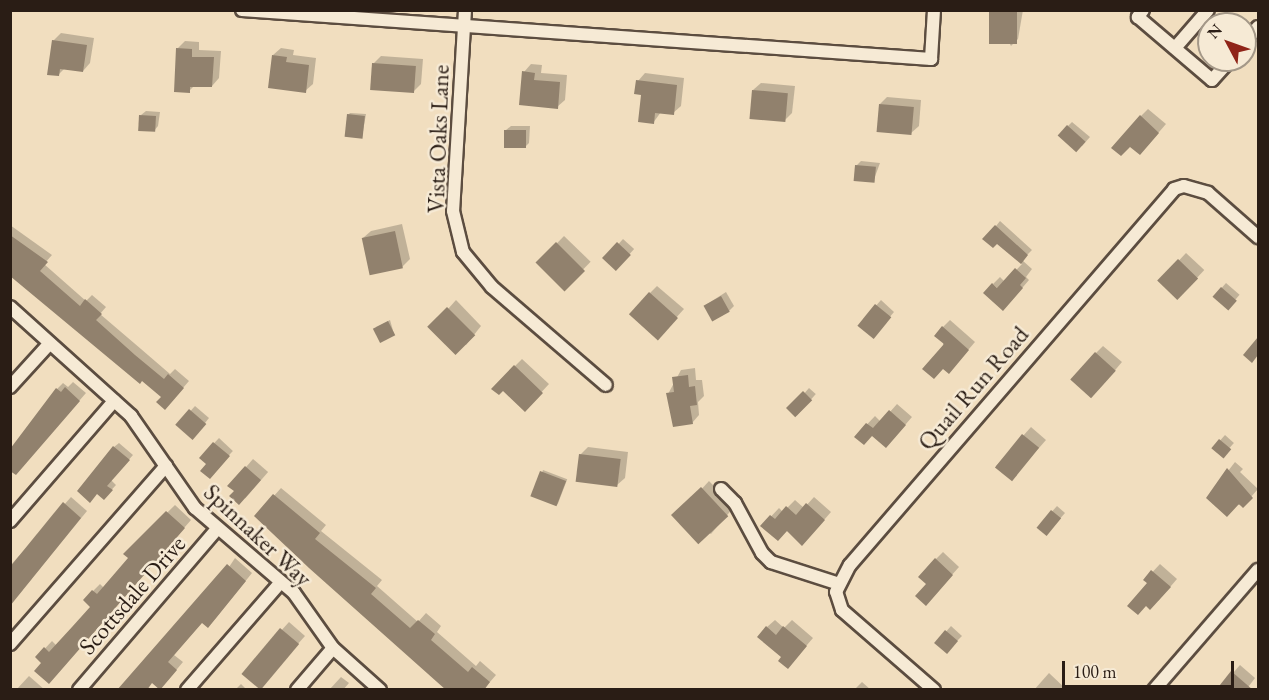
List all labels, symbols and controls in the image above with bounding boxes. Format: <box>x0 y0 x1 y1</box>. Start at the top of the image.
north arrow <box>1197 12 1257 72</box>
text: N <box>1202 19 1227 43</box>
street label: Vista Oaks Lane <box>421 64 455 214</box>
street label: Quail Run Road <box>911 320 1035 456</box>
street label: Spinnaker Way <box>198 478 318 592</box>
street label: Scottsdale Drive <box>73 530 191 660</box>
scale bar <box>1065 649 1238 687</box>
text: 100 m <box>1073 660 1117 683</box>

